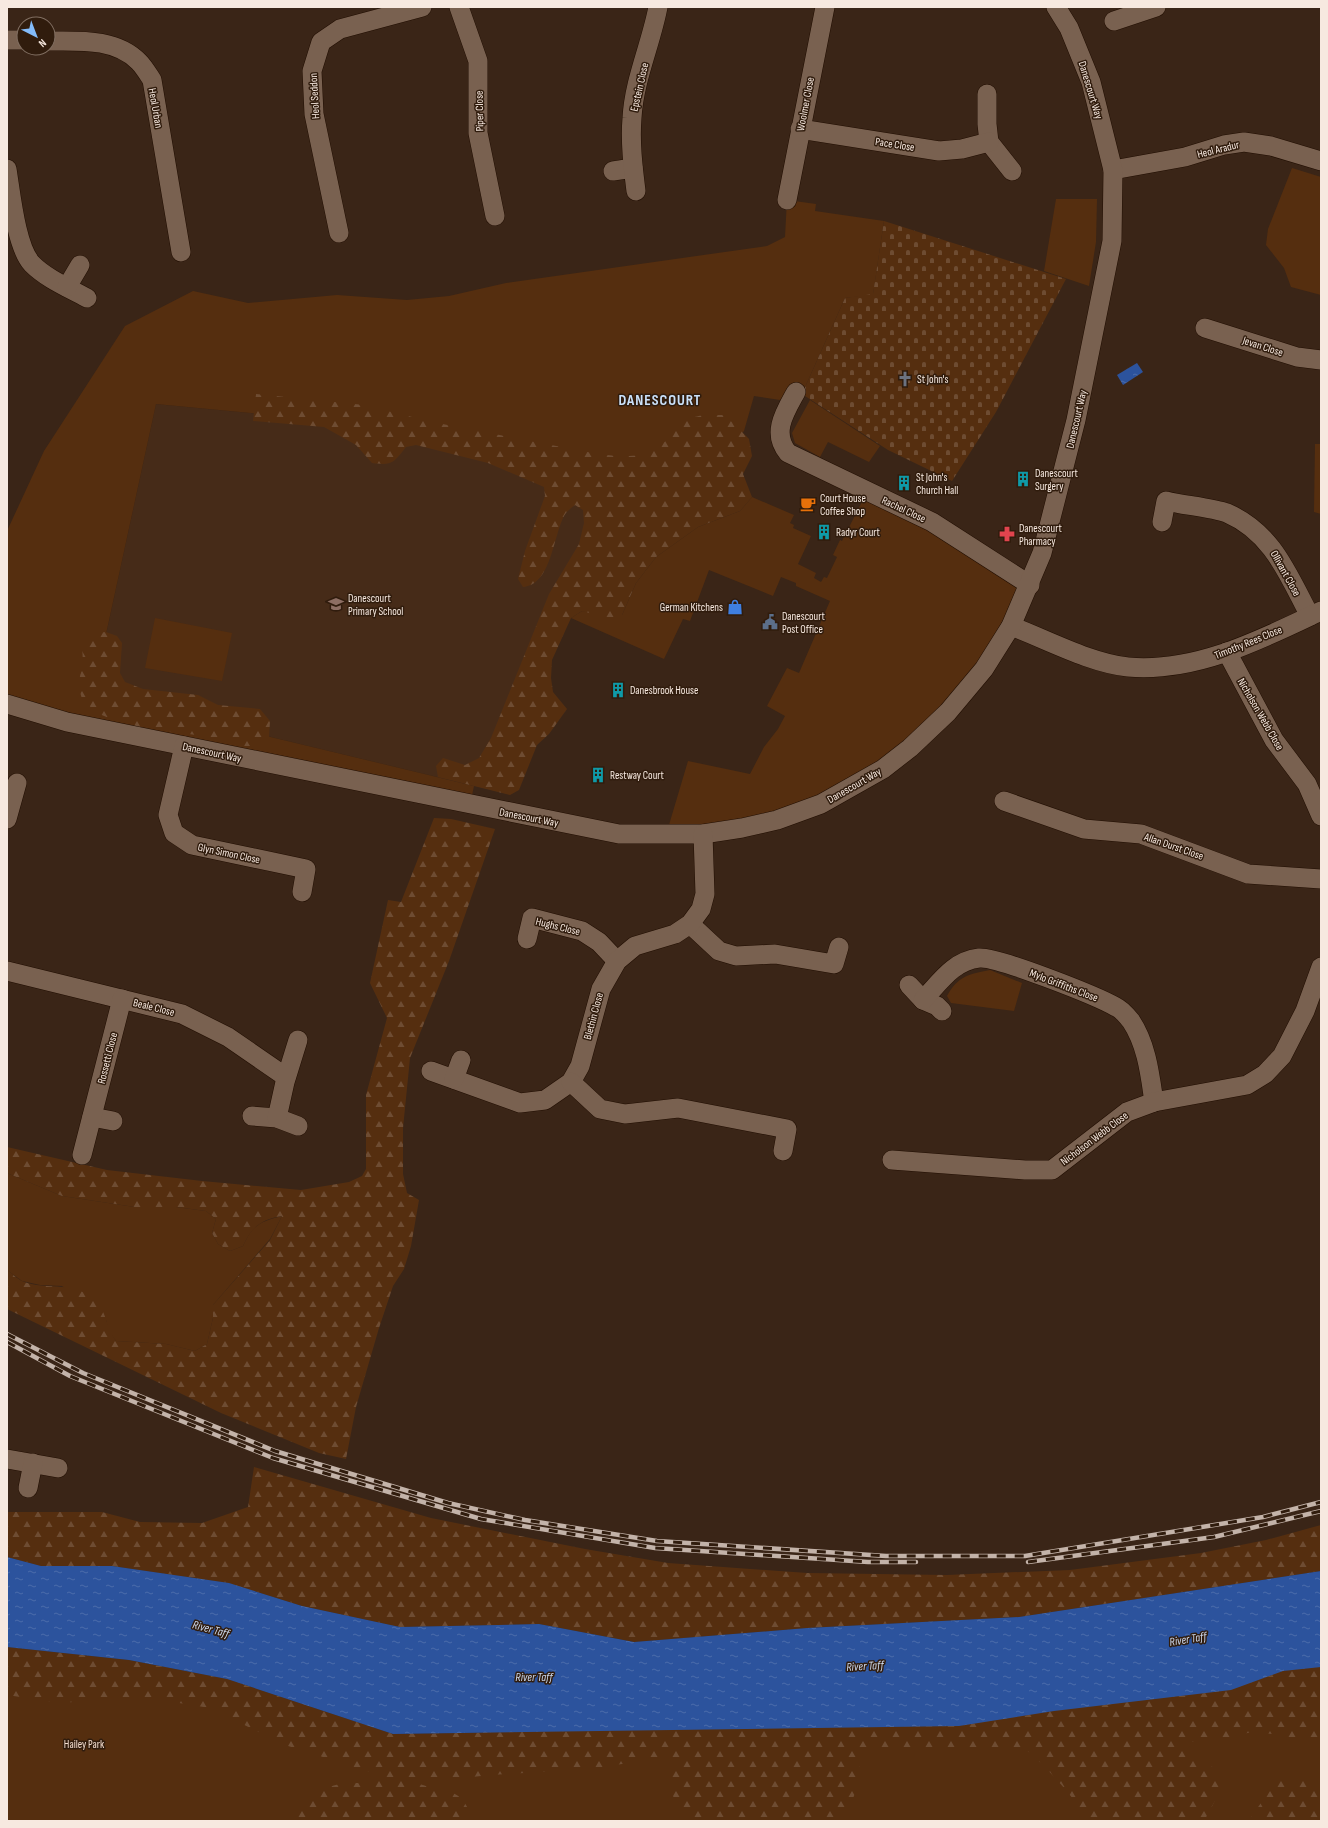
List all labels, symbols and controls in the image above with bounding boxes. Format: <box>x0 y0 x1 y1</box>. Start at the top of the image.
north arrow <box>16 16 56 56</box>
text: N <box>36 36 49 50</box>
street label: Danescourt Way <box>1076 60 1106 121</box>
street label: Epstein Close <box>628 62 651 113</box>
street label: Heol Seddon <box>307 72 322 119</box>
street label: Woolmer Close <box>794 76 817 132</box>
street label: Heol Urban <box>146 87 165 129</box>
street label: Piper Close <box>473 90 486 132</box>
street label: Pace Close <box>874 135 915 154</box>
street label: Heol Aradur <box>1196 138 1240 161</box>
street label: Jevan Close <box>1240 334 1285 359</box>
church icon: St John's <box>896 370 914 388</box>
place label: St John's <box>917 373 948 386</box>
street label: Danescourt Way <box>1063 388 1090 450</box>
district label: DANESCOURT <box>619 391 701 410</box>
place label: Danescourt Surgery <box>1035 467 1078 493</box>
building icon: Danescourt Surgery <box>1014 470 1032 488</box>
place label: St John's Church Hall <box>916 471 958 497</box>
building icon: St John's Church Hall <box>895 474 913 492</box>
place label: Court House Coffee Shop <box>820 492 866 518</box>
street label: Rachel Close <box>880 494 928 525</box>
cafe icon: Court House Coffee Shop <box>799 495 817 513</box>
place label: Danescourt Pharmacy <box>1019 522 1062 548</box>
building icon: Radyr Court <box>815 523 833 541</box>
pharmacy icon: Danescourt Pharmacy <box>998 525 1016 543</box>
place label: Radyr Court <box>836 526 881 539</box>
street label: Ollivant Close <box>1268 548 1303 598</box>
place label: Danescourt Primary School <box>348 592 403 618</box>
school or university icon: Danescourt Primary School <box>327 595 345 613</box>
shop icon: German Kitchens <box>726 598 744 616</box>
place label: German Kitchens <box>660 601 723 614</box>
place label: Danescourt Post Office <box>782 610 825 636</box>
public building icon: Danescourt Post Office <box>761 613 779 631</box>
street label: Timothy Rees Close <box>1212 623 1284 662</box>
street label: Nicholson Webb Close <box>1235 676 1286 753</box>
building icon: Danesbrook House <box>609 681 627 699</box>
place label: Danesbrook House <box>630 684 698 697</box>
street label: Danescourt Way <box>181 740 243 765</box>
street label: Danescourt Way <box>825 764 884 806</box>
building icon: Restway Court <box>589 766 607 784</box>
place label: Restway Court <box>610 769 665 782</box>
street label: Danescourt Way <box>498 805 560 830</box>
street label: Allan Durst Close <box>1141 830 1205 863</box>
street label: Glyn Simon Close <box>197 841 261 866</box>
street label: Hughs Close <box>534 915 581 938</box>
street label: Mylo Griffiths Close <box>1028 966 1100 1004</box>
street label: Blethin Close <box>581 991 606 1041</box>
street label: Beale Close <box>132 996 176 1019</box>
street label: Rossetti Close <box>95 1031 120 1085</box>
street label: Nicholson Webb Close <box>1058 1109 1131 1168</box>
water label: River Taff <box>191 1617 232 1642</box>
water label: River Taff <box>1168 1629 1209 1650</box>
water label: River Taff <box>846 1658 885 1675</box>
water label: River Taff <box>515 1670 554 1685</box>
park label: Hailey Park <box>64 1738 105 1751</box>

